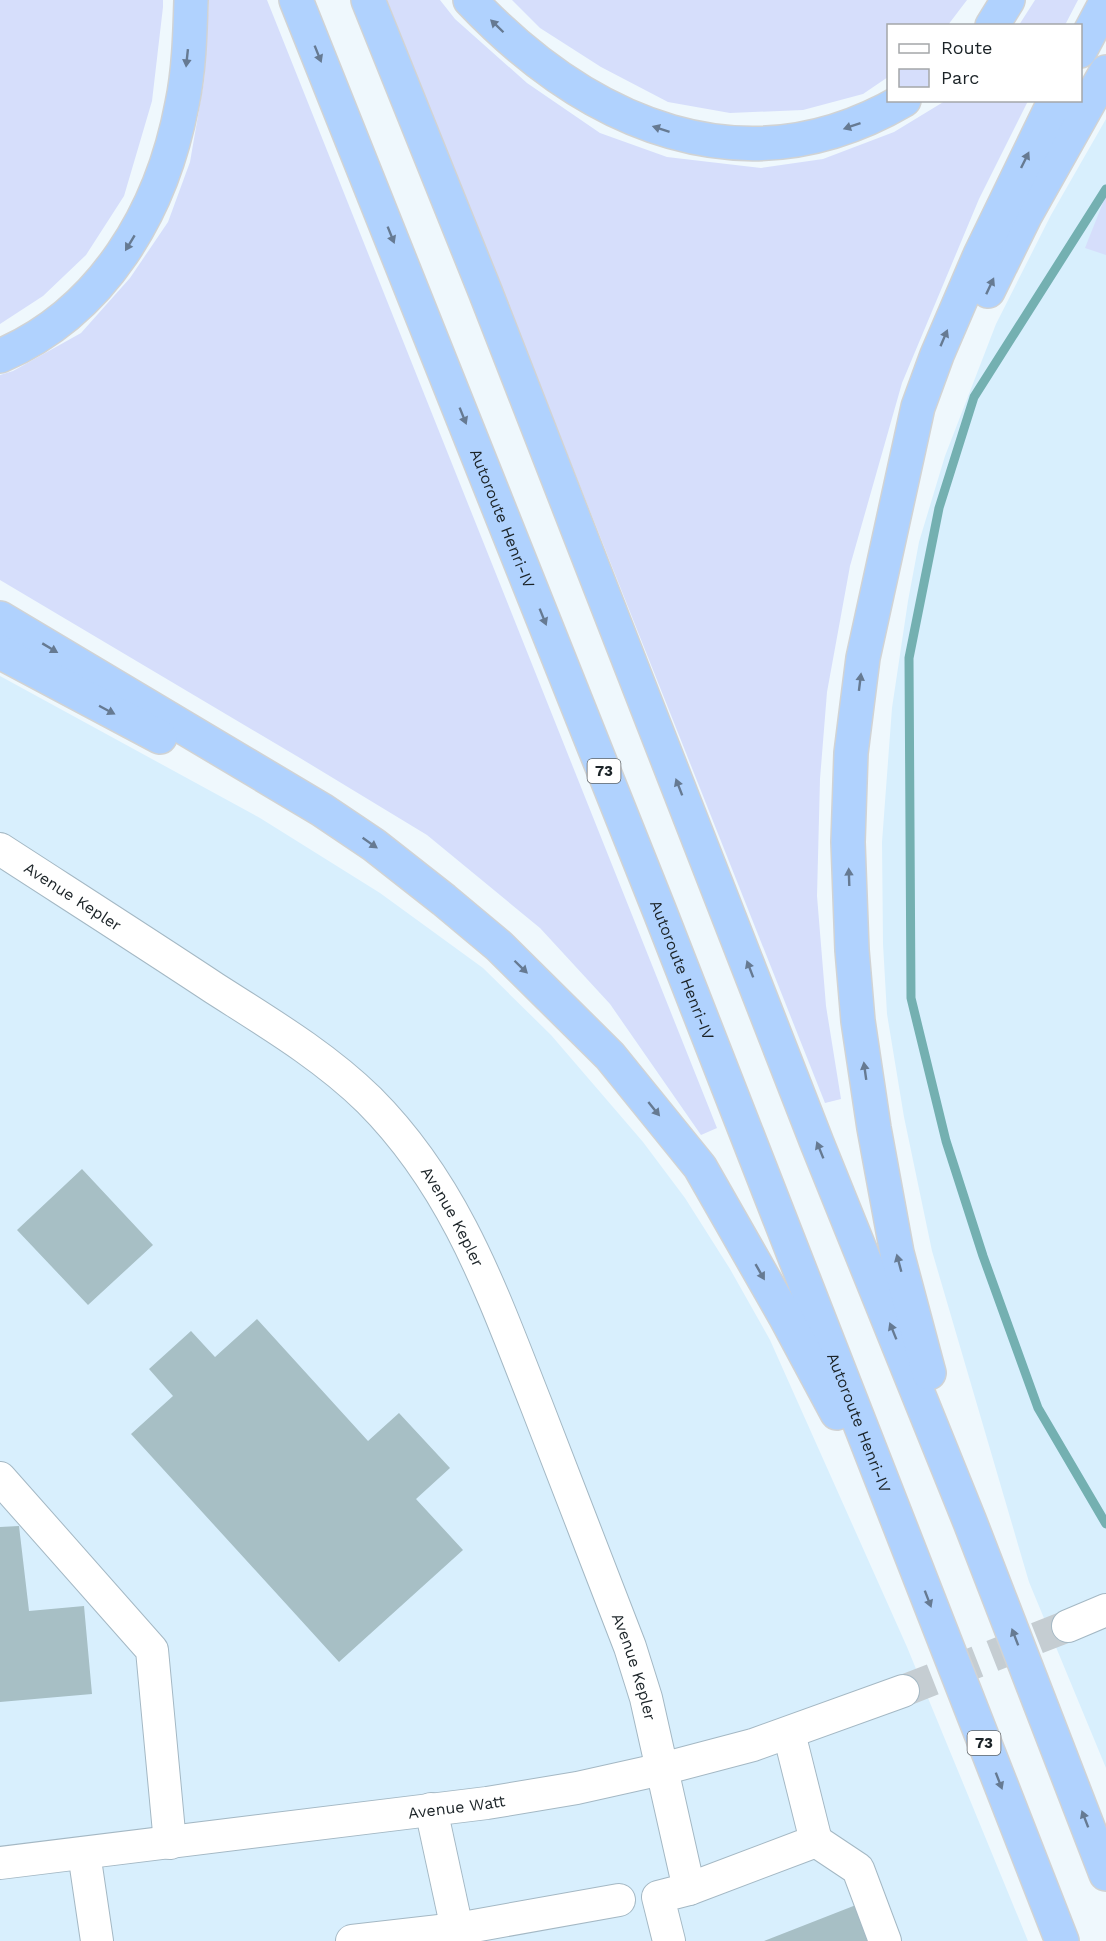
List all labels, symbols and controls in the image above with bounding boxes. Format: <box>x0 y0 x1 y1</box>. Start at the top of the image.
one-way arrow <box>490 20 505 33</box>
legend <box>887 24 1082 102</box>
text: Route <box>941 37 993 58</box>
one-way arrow <box>313 46 323 64</box>
one-way arrow <box>182 49 192 68</box>
text: Parc <box>941 67 979 88</box>
one-way arrow <box>843 121 861 131</box>
one-way arrow <box>652 123 670 133</box>
one-way arrow <box>1020 152 1029 169</box>
one-way arrow <box>387 226 396 244</box>
one-way arrow <box>125 235 136 251</box>
one-way arrow <box>985 277 995 295</box>
one-way arrow <box>939 328 949 346</box>
one-way arrow <box>458 408 468 426</box>
street label: Autoroute Henri-IV <box>466 446 539 591</box>
one-way arrow <box>538 608 548 626</box>
one-way arrow <box>42 643 59 653</box>
one-way arrow <box>855 673 865 692</box>
one-way arrow <box>99 705 116 715</box>
road number: 73 <box>588 759 620 783</box>
one-way arrow <box>674 778 683 796</box>
one-way arrow <box>362 837 378 849</box>
street label: Avenue Kepler <box>21 858 126 935</box>
one-way arrow <box>845 867 854 886</box>
street label: Autoroute Henri-IV <box>647 897 718 1042</box>
one-way arrow <box>745 959 755 977</box>
one-way arrow <box>513 960 527 974</box>
one-way arrow <box>861 1061 870 1080</box>
one-way arrow <box>647 1101 660 1116</box>
one-way arrow <box>815 1141 825 1159</box>
street label: Avenue Kepler <box>417 1163 488 1270</box>
one-way arrow <box>894 1254 904 1272</box>
one-way arrow <box>755 1264 765 1281</box>
one-way arrow <box>888 1322 898 1340</box>
street label: Autoroute Henri-IV <box>824 1350 895 1495</box>
one-way arrow <box>924 1590 934 1608</box>
street label: Avenue Kepler <box>608 1610 660 1723</box>
one-way arrow <box>1009 1628 1019 1646</box>
road number: 73 <box>968 1731 1000 1755</box>
one-way arrow <box>995 1772 1004 1790</box>
street label: Avenue Watt <box>407 1791 507 1822</box>
one-way arrow <box>1080 1810 1090 1828</box>

